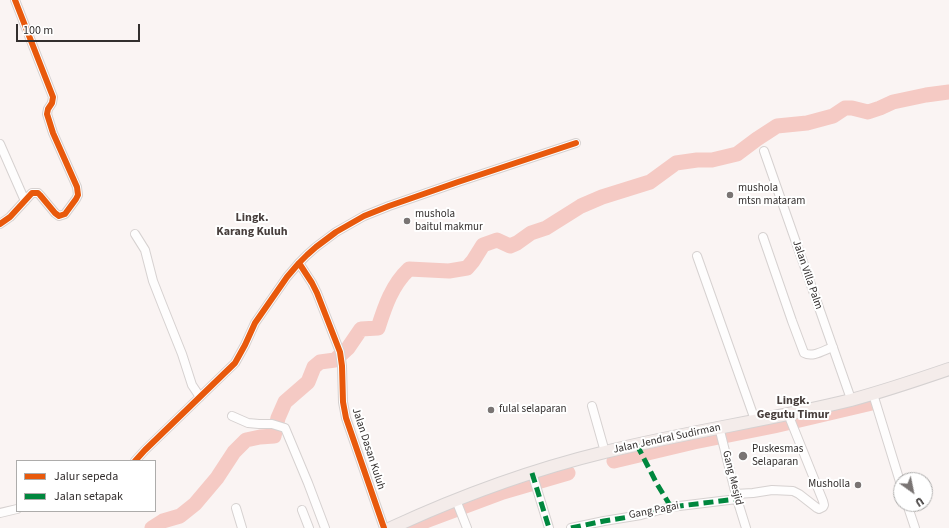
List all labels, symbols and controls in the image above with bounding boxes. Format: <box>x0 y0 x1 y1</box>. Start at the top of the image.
scale bar <box>18 16 142 42</box>
text: 100 m <box>23 22 53 39</box>
place label: mushola mtsn mataram <box>738 182 805 208</box>
marker: mushola mtsn mataram <box>725 190 735 200</box>
place label: mushola baitul makmur <box>415 208 483 234</box>
district label: Lingk. Karang Kuluh <box>216 211 288 239</box>
marker: mushola baitul makmur <box>402 216 412 226</box>
street label: Jalan Villa Palm <box>789 239 825 311</box>
district label: Lingk. Gegutu Timur <box>757 394 829 422</box>
place label: fulal selaparan <box>499 403 567 417</box>
marker: fulal selaparan <box>486 405 496 415</box>
street label: Jalan Dasan Kuluh <box>349 407 387 491</box>
street label: Jalan Jendral Sudirman <box>612 421 722 457</box>
place label: Puskesmas Selaparan <box>752 443 803 469</box>
street label: Gang Mesjid <box>719 449 745 507</box>
marker: Puskesmas Selaparan <box>737 450 749 462</box>
legend <box>16 460 156 512</box>
text: Jalur sepeda <box>54 468 118 485</box>
north arrow <box>893 472 933 512</box>
place label: Musholla <box>808 478 850 492</box>
marker: Musholla <box>853 480 863 490</box>
text: Jalan setapak <box>54 488 123 505</box>
text: U <box>912 493 926 510</box>
street label: Gang Pagai <box>628 500 680 522</box>

